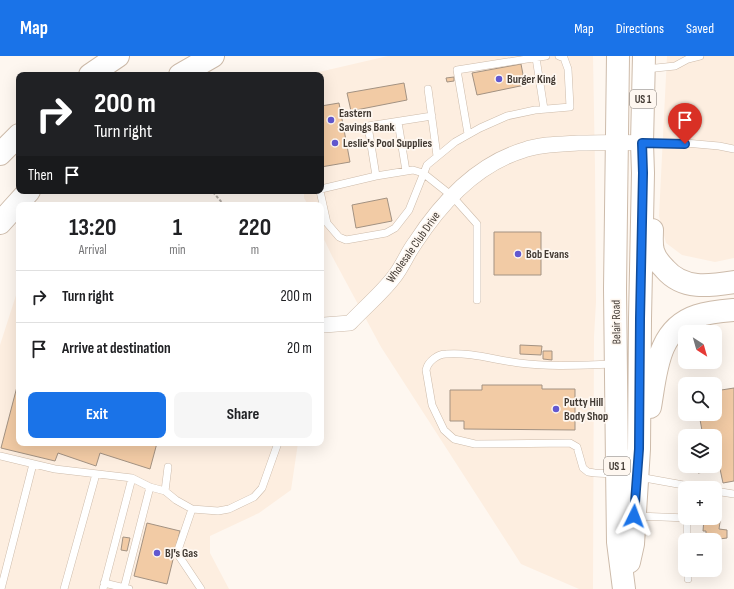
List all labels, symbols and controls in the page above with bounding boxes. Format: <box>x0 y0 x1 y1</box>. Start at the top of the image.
text: Map <box>20 17 48 40</box>
text: Map <box>574 20 594 37</box>
text: Directions <box>616 20 664 37</box>
text: Saved <box>686 20 714 37</box>
place label: Burger King <box>507 72 556 87</box>
marker: Burger King <box>494 74 504 84</box>
text: 200 m <box>94 87 156 120</box>
icon: right <box>28 88 80 140</box>
road number: US 1 <box>630 90 656 108</box>
pin <box>668 103 702 144</box>
place label: Eastern Savings Bank <box>339 106 395 135</box>
icon: arrive <box>674 109 696 131</box>
marker: Eastern Savings Bank <box>326 115 336 125</box>
text: Turn right <box>94 121 152 142</box>
place label: Leslie's Pool Supplies <box>343 136 433 151</box>
marker: Leslie's Pool Supplies <box>330 138 340 148</box>
icon: arrive <box>61 164 83 186</box>
text: Then <box>28 166 53 185</box>
street label: Wholesale Club Drive <box>383 209 444 286</box>
text: 13:20 <box>69 213 116 242</box>
text: 1 <box>173 213 182 242</box>
text: 220 <box>239 213 271 242</box>
text: Arrival <box>79 242 107 258</box>
text: min <box>169 242 186 258</box>
text: m <box>251 242 259 258</box>
place label: Bob Evans <box>526 247 569 262</box>
marker: Bob Evans <box>513 249 523 259</box>
icon: right <box>28 286 50 308</box>
text: Turn right <box>62 287 114 306</box>
text: 200 m <box>280 287 312 306</box>
street label: Belair Road <box>609 300 624 344</box>
north arrow <box>678 325 722 369</box>
map controls <box>678 325 722 577</box>
icon: arrive <box>28 338 50 360</box>
text: Arrive at destination <box>62 339 171 358</box>
text: 20 m <box>287 339 312 358</box>
button: search <box>678 377 722 421</box>
button: Exit <box>28 392 166 438</box>
button: Share <box>174 392 312 438</box>
place label: Putty Hill Body Shop <box>564 395 608 424</box>
marker: Putty Hill Body Shop <box>551 404 561 414</box>
button: layers <box>678 429 722 473</box>
road number: US 1 <box>604 457 630 475</box>
button: + <box>678 481 722 525</box>
position arrow <box>613 495 655 537</box>
button: − <box>678 533 722 577</box>
place label: BJ's Gas <box>165 546 198 561</box>
marker: BJ's Gas <box>152 548 162 558</box>

